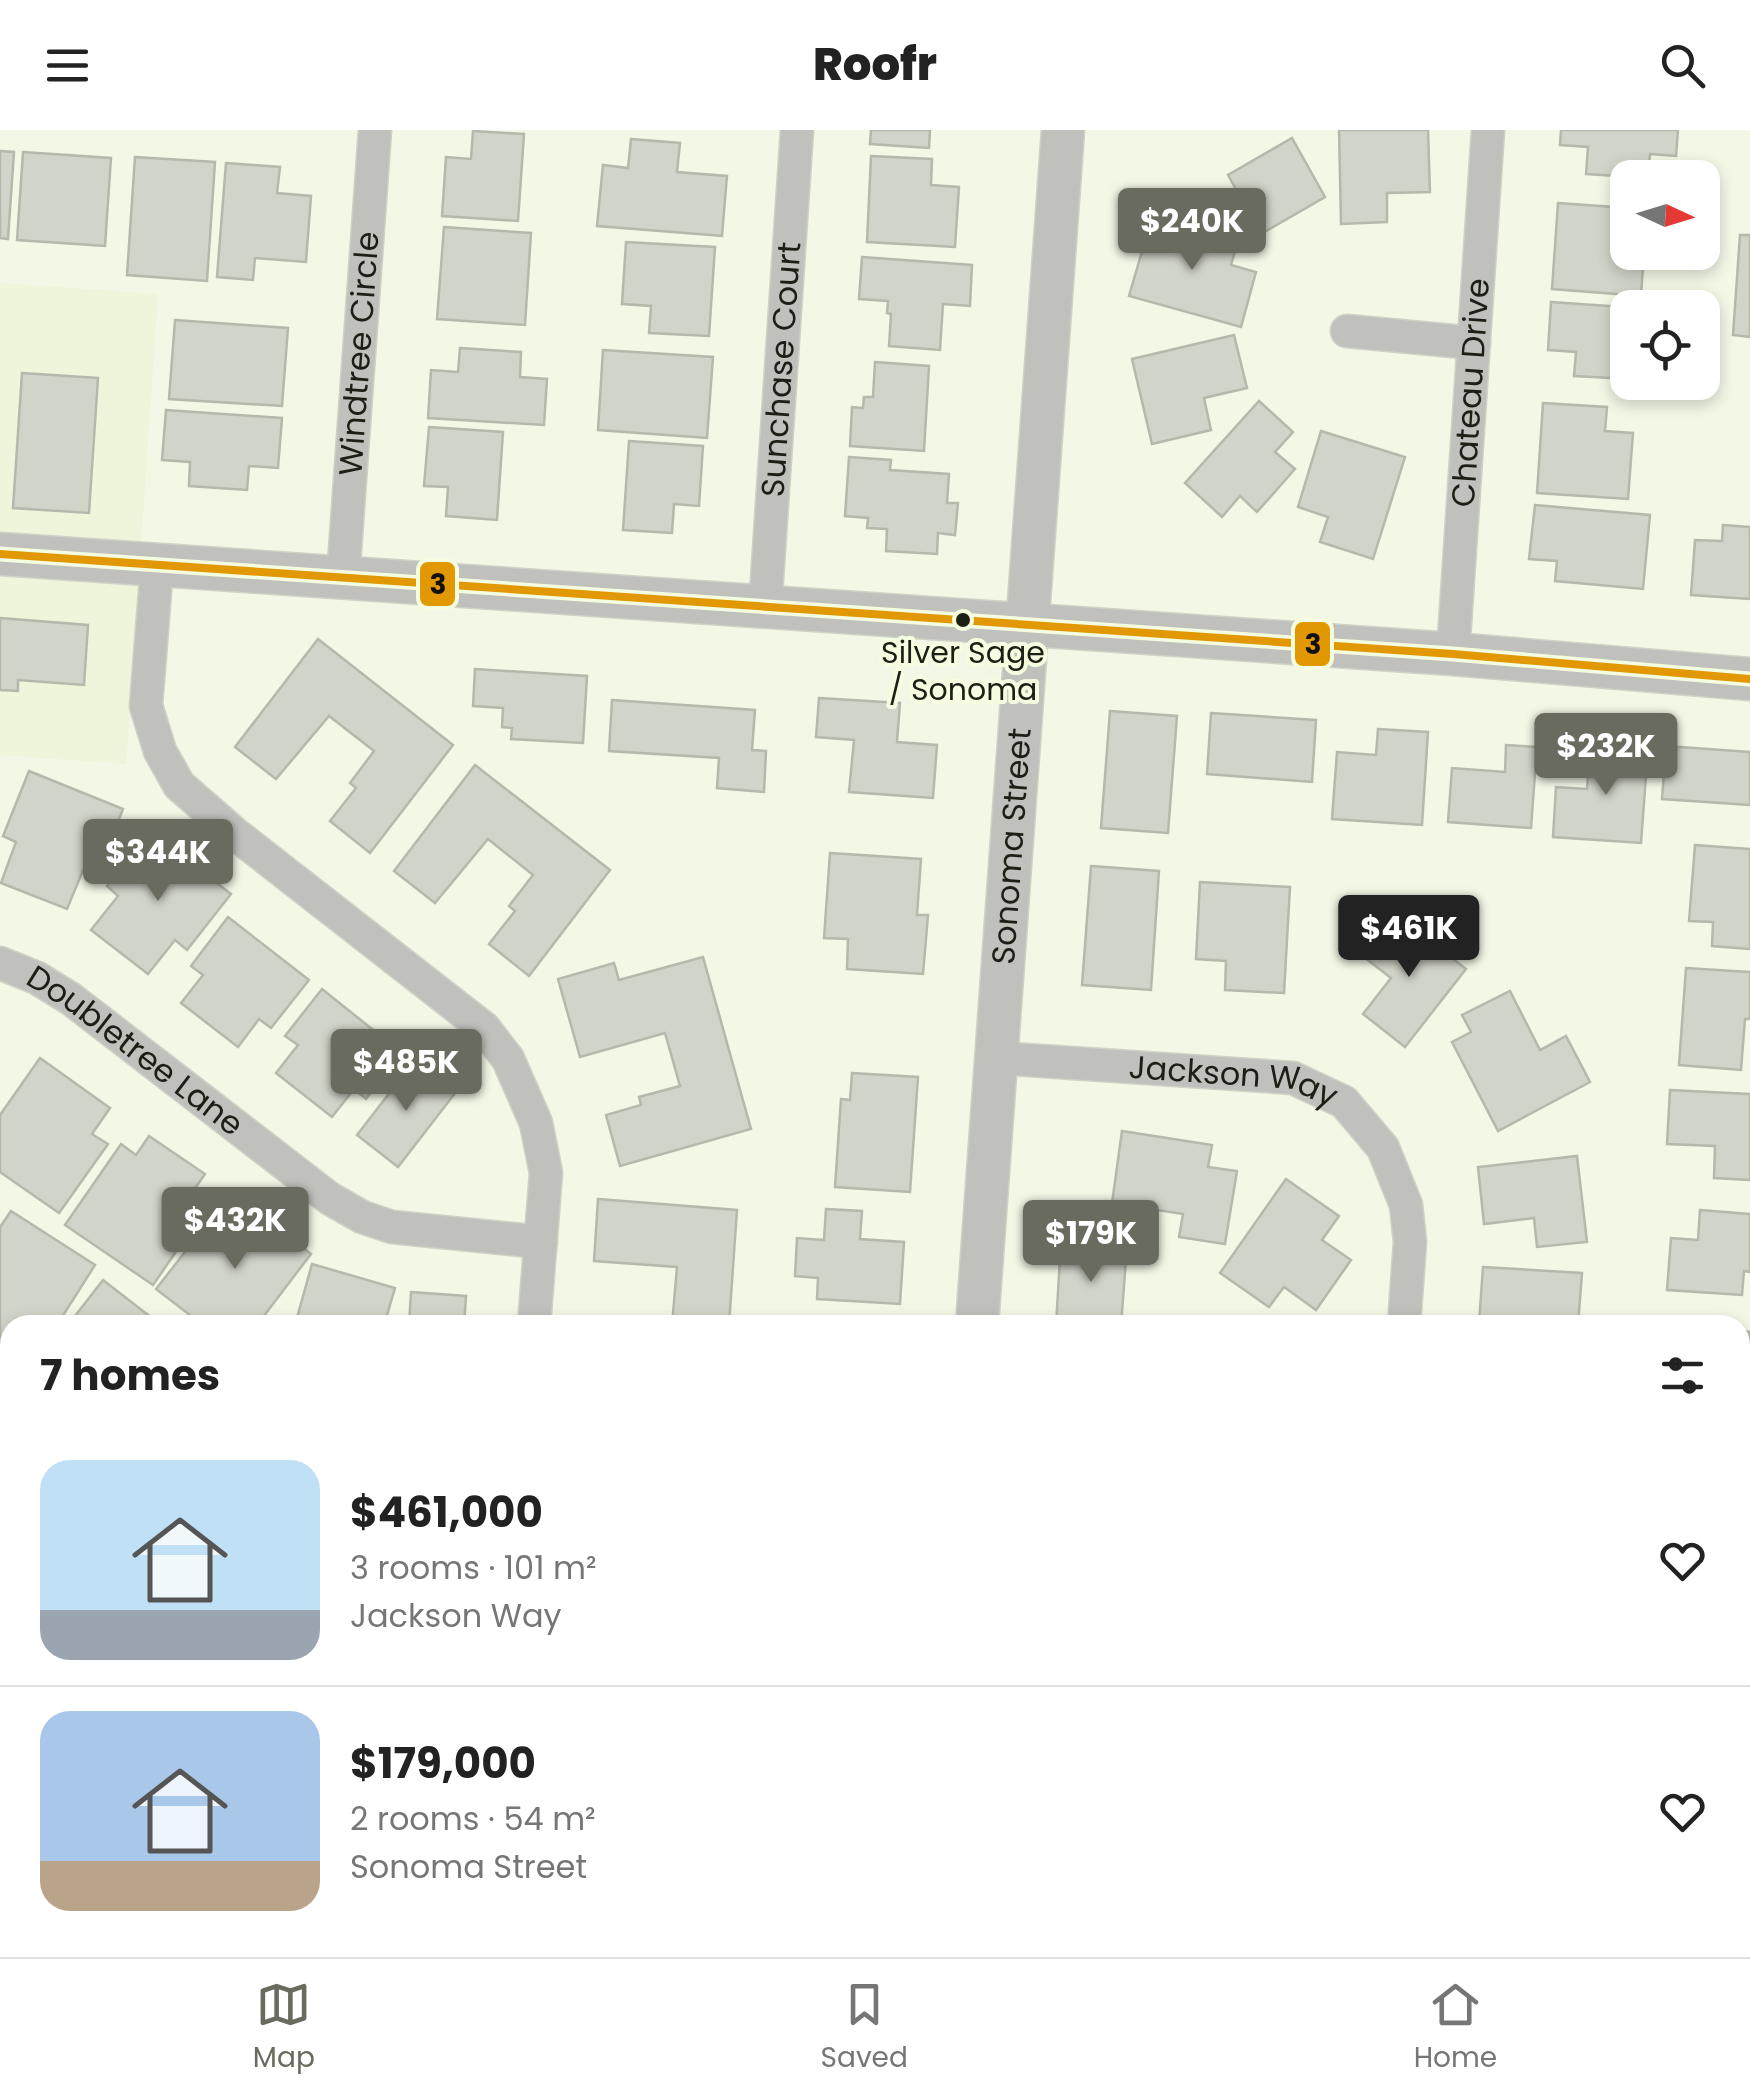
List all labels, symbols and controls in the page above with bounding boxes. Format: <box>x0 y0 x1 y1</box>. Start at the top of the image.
text: Roofr <box>813 33 937 96</box>
icon: menu <box>40 38 95 93</box>
icon: search <box>1655 38 1710 93</box>
north arrow <box>1610 160 1720 270</box>
map controls <box>1610 160 1720 400</box>
pin: $240K <box>1122 188 1262 273</box>
text: $240K <box>1140 198 1244 243</box>
street label: Windtree Circle <box>327 230 390 477</box>
street label: Sunchase Court <box>750 240 811 499</box>
street label: Chateau Drive <box>1440 277 1500 508</box>
button: locate <box>1610 290 1720 400</box>
line badge: 3 <box>418 560 457 608</box>
text: 3 <box>430 565 446 604</box>
marker: Silver Sage / Sonoma <box>953 610 973 630</box>
line badge: 3 <box>1293 620 1332 668</box>
text: 3 <box>1305 625 1321 664</box>
place label: Silver Sage / Sonoma <box>881 631 1045 711</box>
pin: $232K <box>1536 713 1676 798</box>
text: $232K <box>1556 723 1656 768</box>
street label: Sonoma Street <box>980 726 1042 966</box>
pin: $344K <box>88 819 228 904</box>
text: $344K <box>105 829 211 874</box>
pin: $461K <box>1339 895 1479 980</box>
text: $461K <box>1360 905 1458 950</box>
street label: Doubletree Lane <box>18 954 253 1146</box>
pin: $485K <box>336 1029 476 1114</box>
text: $485K <box>353 1039 459 1084</box>
street label: Jackson Way <box>1127 1044 1345 1118</box>
pin: $432K <box>165 1187 305 1272</box>
text: $432K <box>184 1197 286 1242</box>
pin: $179K <box>1021 1200 1161 1285</box>
text: $179K <box>1045 1210 1137 1255</box>
text: 7 homes <box>40 1346 220 1405</box>
icon: filters <box>1655 1348 1710 1403</box>
text: $461,000 <box>350 1483 543 1542</box>
icon: home <box>120 1500 240 1620</box>
icon: heart <box>1655 1533 1710 1588</box>
text: 3 rooms · 101 m² <box>350 1545 596 1590</box>
text: Jackson Way <box>350 1593 562 1638</box>
text: $179,000 <box>350 1734 536 1793</box>
icon: home <box>120 1751 240 1871</box>
icon: heart <box>1655 1784 1710 1839</box>
text: 2 rooms · 54 m² <box>350 1796 596 1841</box>
text: Sonoma Street <box>350 1844 587 1889</box>
tab: Map <box>253 1977 315 2079</box>
tab: Saved <box>821 1977 908 2079</box>
tab: Home <box>1414 1977 1497 2079</box>

